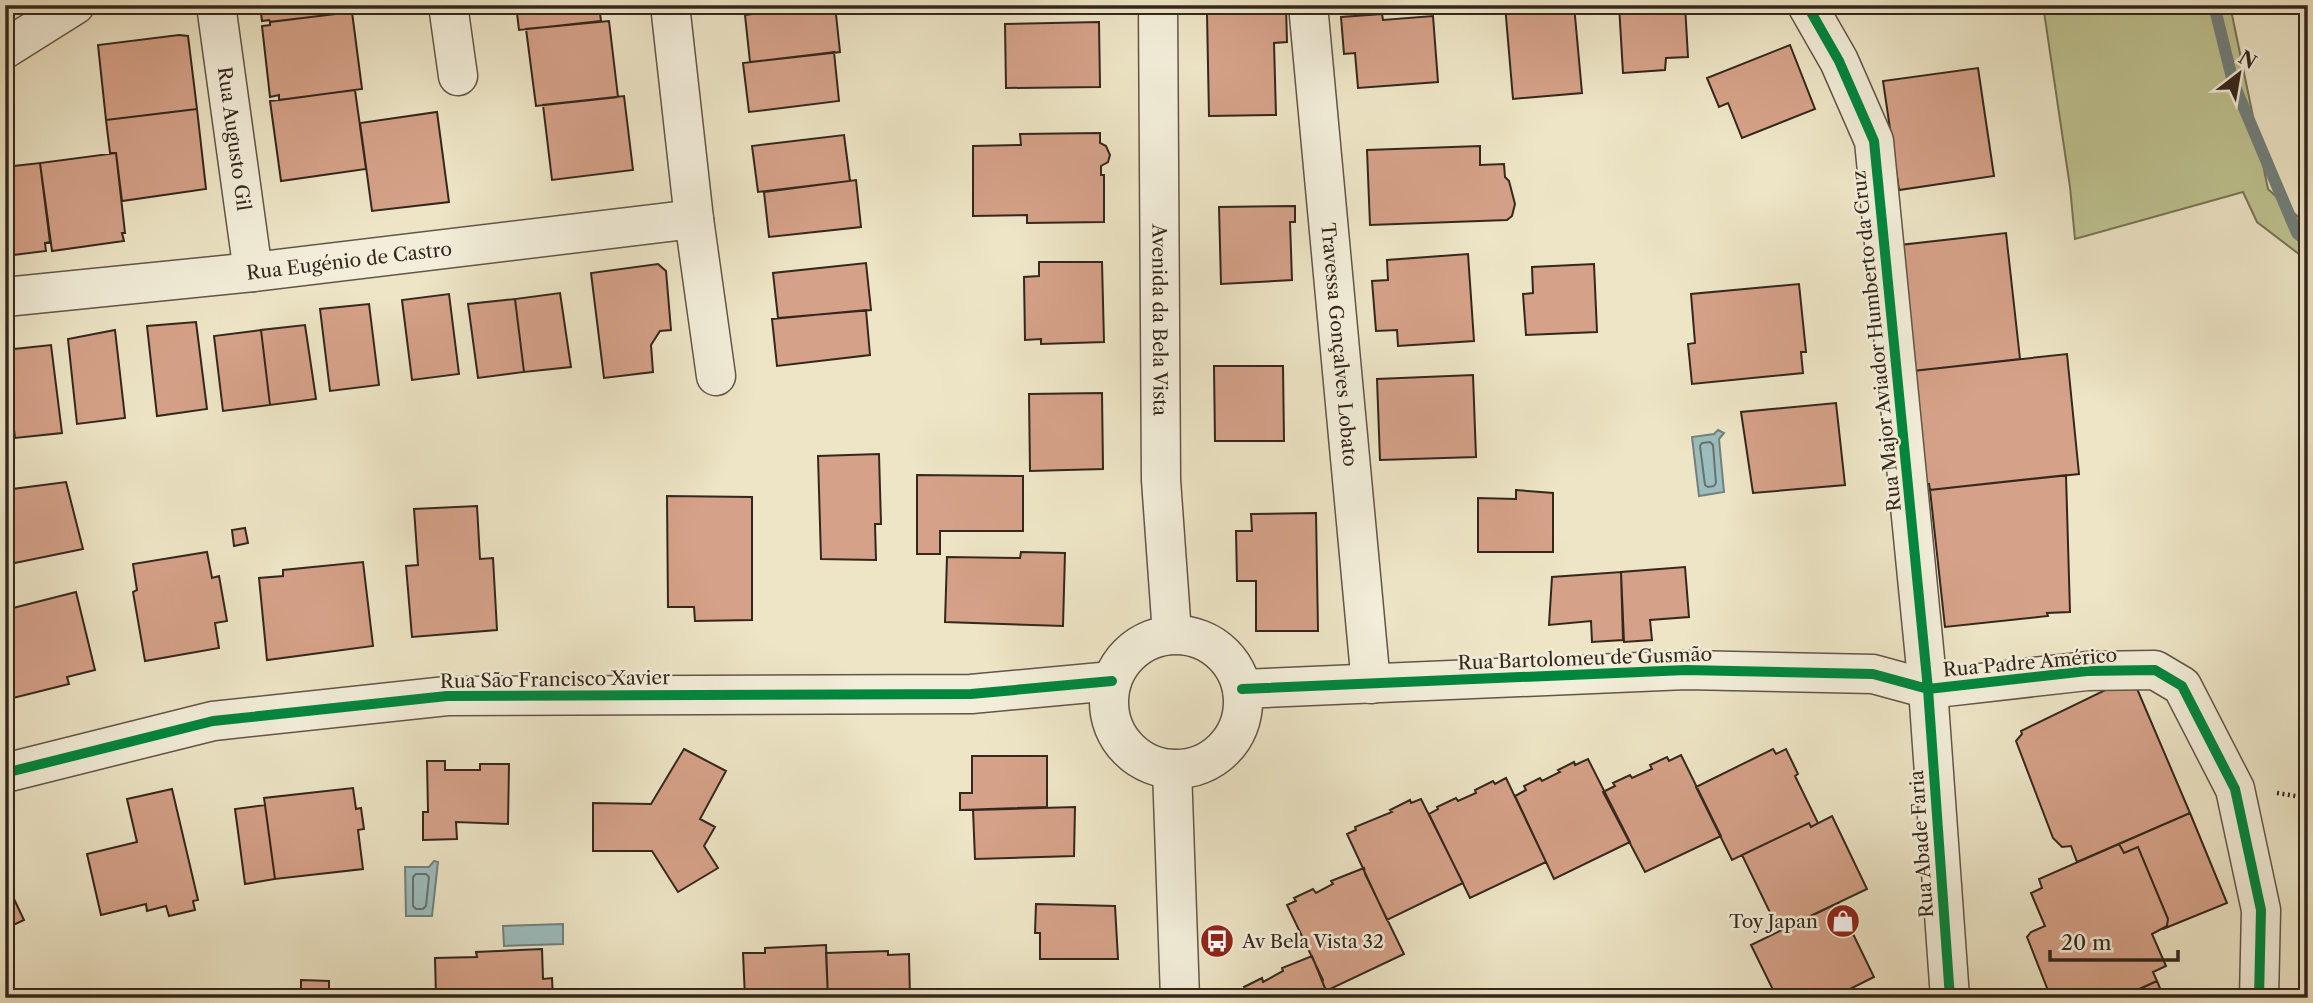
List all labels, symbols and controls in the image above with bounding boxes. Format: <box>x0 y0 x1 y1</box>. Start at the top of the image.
north arrow <box>2204 38 2274 108</box>
text: N <box>2234 46 2260 74</box>
street label: Rua Augusto Gil <box>213 65 255 213</box>
street label: Rua Major Aviador Humberto da Cruz <box>1847 169 1906 513</box>
street label: Travessa Gonçalves Lobato <box>1316 222 1362 467</box>
street label: Avenida da Bela Vista <box>1147 223 1172 416</box>
street label: Rua Eugénio de Castro <box>245 237 453 285</box>
street label: Rua Bartolomeu de Gusmão <box>1457 643 1713 674</box>
street label: Rua Padre Américo <box>1942 643 2118 682</box>
street label: Rua São Francisco Xavier <box>440 666 670 693</box>
street label: Rua Abade Faria <box>1905 769 1938 919</box>
shop icon: Toy Japan <box>1824 902 1862 940</box>
place label: Toy Japan <box>1729 910 1818 933</box>
scale bar <box>2050 919 2178 963</box>
bus stop icon: Av Bela Vista 32 <box>1198 922 1236 960</box>
place label: Av Bela Vista 32 <box>1241 930 1384 953</box>
text: 20 m <box>2061 930 2112 955</box>

